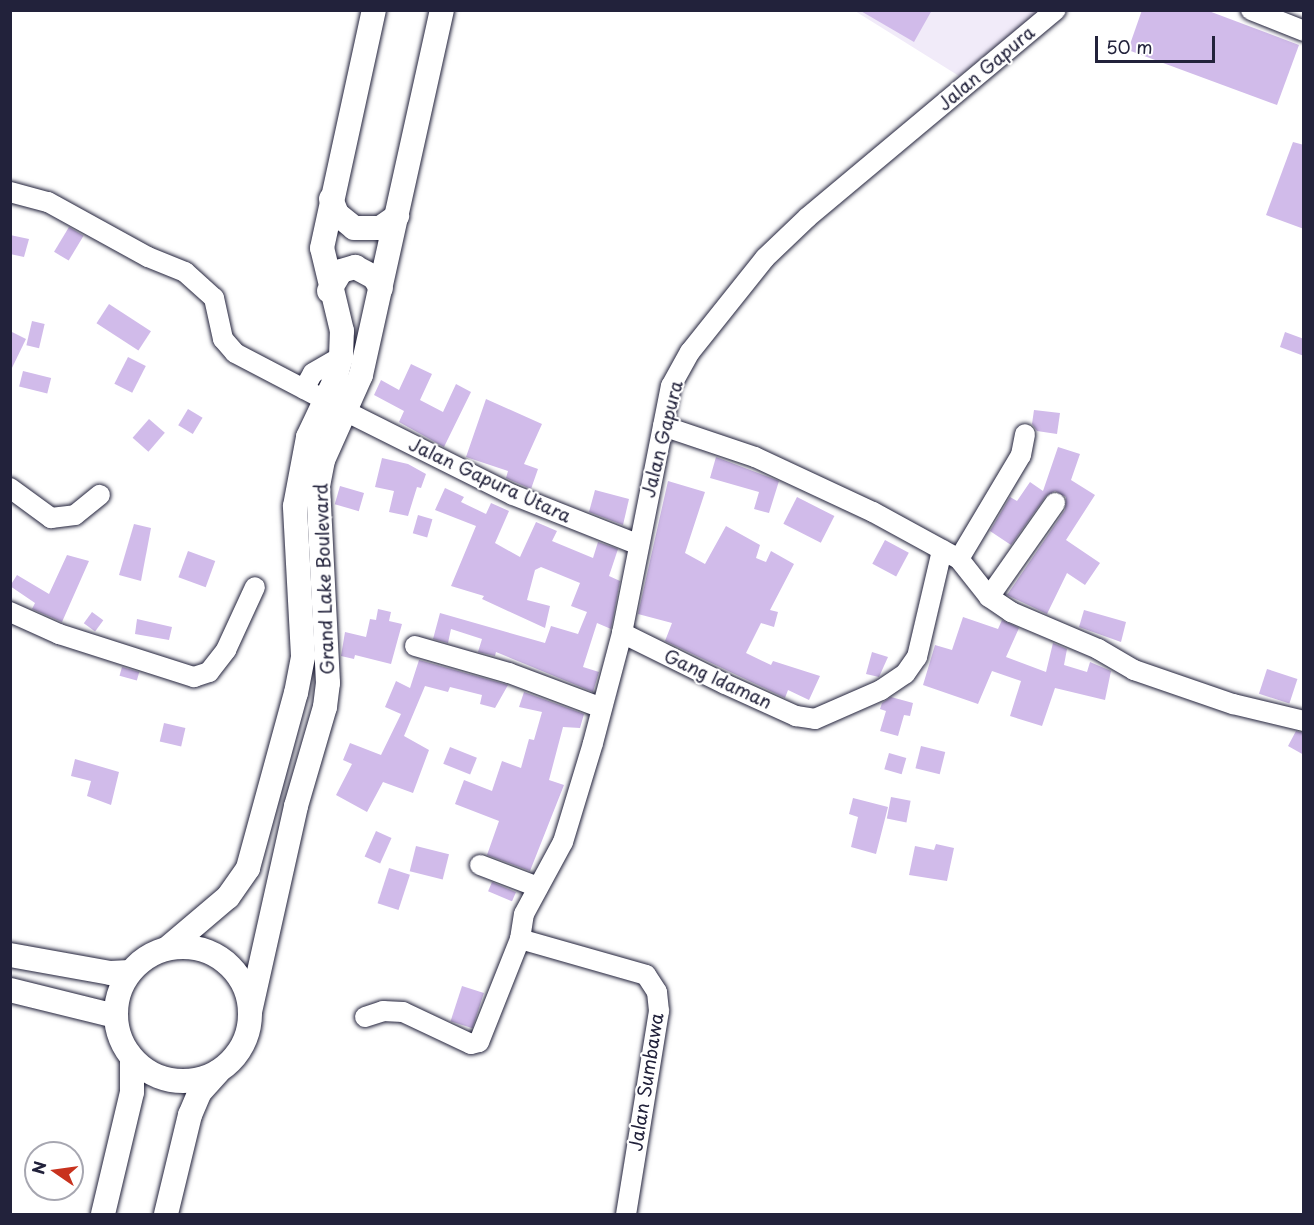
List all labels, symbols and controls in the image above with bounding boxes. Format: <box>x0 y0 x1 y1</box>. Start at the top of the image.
street label: Jalan Gapura <box>933 21 1039 115</box>
scale bar <box>1098 24 1218 62</box>
text: 50 m <box>1106 33 1153 60</box>
street label: Jalan Gapura <box>637 378 687 500</box>
street label: Jalan Gapura Utara <box>405 433 575 527</box>
street label: Grand Lake Boulevard <box>310 482 338 676</box>
street label: Gang Idaman <box>660 644 776 714</box>
street label: Jalan Sumbawa <box>624 1011 668 1153</box>
north arrow <box>24 1141 84 1201</box>
text: N <box>25 1159 52 1176</box>

